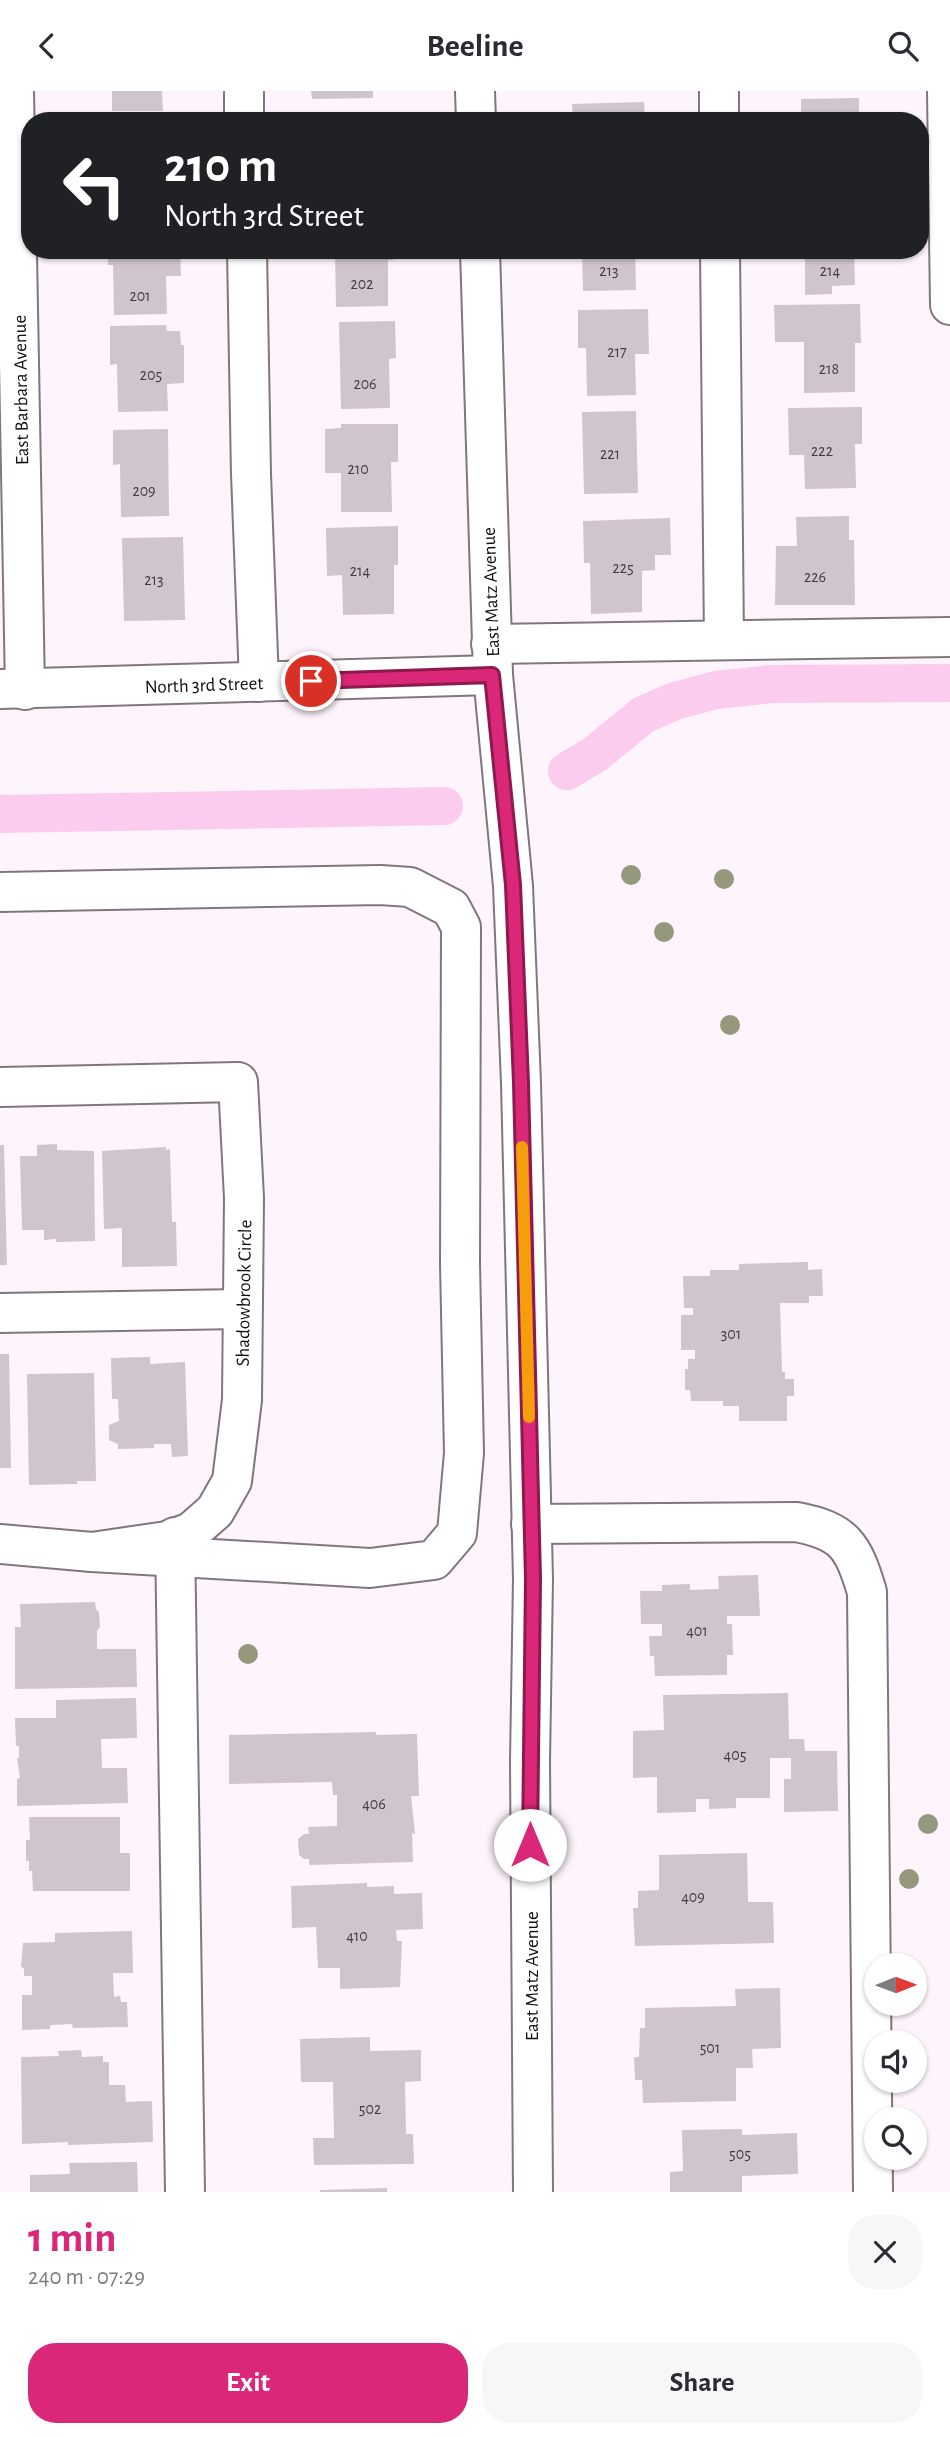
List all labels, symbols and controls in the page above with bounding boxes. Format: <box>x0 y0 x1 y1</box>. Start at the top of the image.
icon: back <box>28 27 66 65</box>
icon: search <box>884 27 922 65</box>
text: Beeline <box>426 30 524 62</box>
icon: left <box>49 140 140 231</box>
text: 210 m <box>164 142 277 191</box>
text: North 3rd Street <box>164 200 364 232</box>
house number: 213 <box>599 263 619 279</box>
house number: 214 <box>820 263 841 279</box>
house number: 202 <box>350 276 374 292</box>
house number: 201 <box>129 288 151 304</box>
street label: East Barbara Avenue <box>11 315 32 465</box>
house number: 217 <box>607 344 627 360</box>
house number: 218 <box>819 361 839 377</box>
house number: 205 <box>140 367 162 383</box>
house number: 206 <box>353 376 377 392</box>
house number: 222 <box>811 443 833 459</box>
house number: 221 <box>600 446 620 462</box>
house number: 210 <box>347 461 369 477</box>
house number: 209 <box>132 483 156 499</box>
street label: East Matz Avenue <box>480 527 503 657</box>
house number: 225 <box>612 560 634 576</box>
house number: 214 <box>350 563 371 579</box>
house number: 226 <box>804 569 826 585</box>
house number: 213 <box>144 572 164 588</box>
pin <box>281 651 341 711</box>
icon: arrive <box>292 662 330 700</box>
street label: North 3rd Street <box>144 674 264 697</box>
street label: Shadowbrook Circle <box>234 1220 255 1367</box>
house number: 301 <box>721 1326 741 1342</box>
house number: 401 <box>686 1623 708 1639</box>
house number: 405 <box>724 1747 746 1763</box>
house number: 406 <box>362 1796 386 1812</box>
position arrow <box>493 1808 567 1882</box>
house number: 409 <box>681 1889 705 1905</box>
street label: East Matz Avenue <box>523 1911 542 2041</box>
house number: 410 <box>346 1928 368 1944</box>
north arrow <box>864 1953 928 2016</box>
map controls <box>864 1953 927 2170</box>
button: sound <box>864 2030 927 2093</box>
house number: 501 <box>700 2040 720 2056</box>
house number: 502 <box>359 2101 381 2117</box>
button: search <box>864 2107 927 2170</box>
house number: 505 <box>729 2146 751 2162</box>
button: close <box>848 2215 922 2289</box>
text: 1 min <box>28 2217 117 2259</box>
text: 240 m · 07:29 <box>28 2266 145 2289</box>
button: Exit <box>28 2343 468 2423</box>
button: Share <box>482 2343 922 2423</box>

